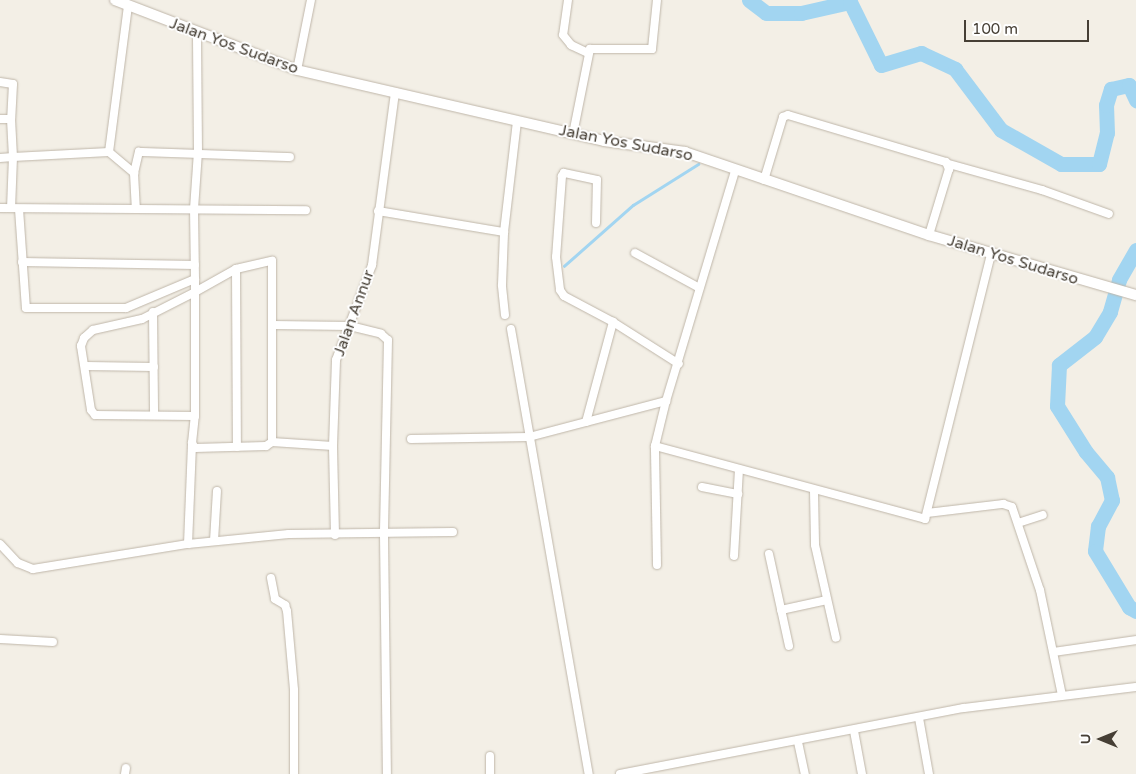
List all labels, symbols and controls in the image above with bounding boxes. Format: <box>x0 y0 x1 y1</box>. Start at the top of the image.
scale bar <box>966 10 1091 42</box>
street label: Jalan Yos Sudarso <box>167 14 301 78</box>
text: 100 m <box>972 20 1018 38</box>
street label: Jalan Yos Sudarso <box>557 121 695 165</box>
street label: Jalan Yos Sudarso <box>945 231 1081 289</box>
street label: Jalan Annur <box>330 267 378 359</box>
north arrow <box>1076 714 1126 764</box>
text: U <box>1077 734 1094 744</box>

